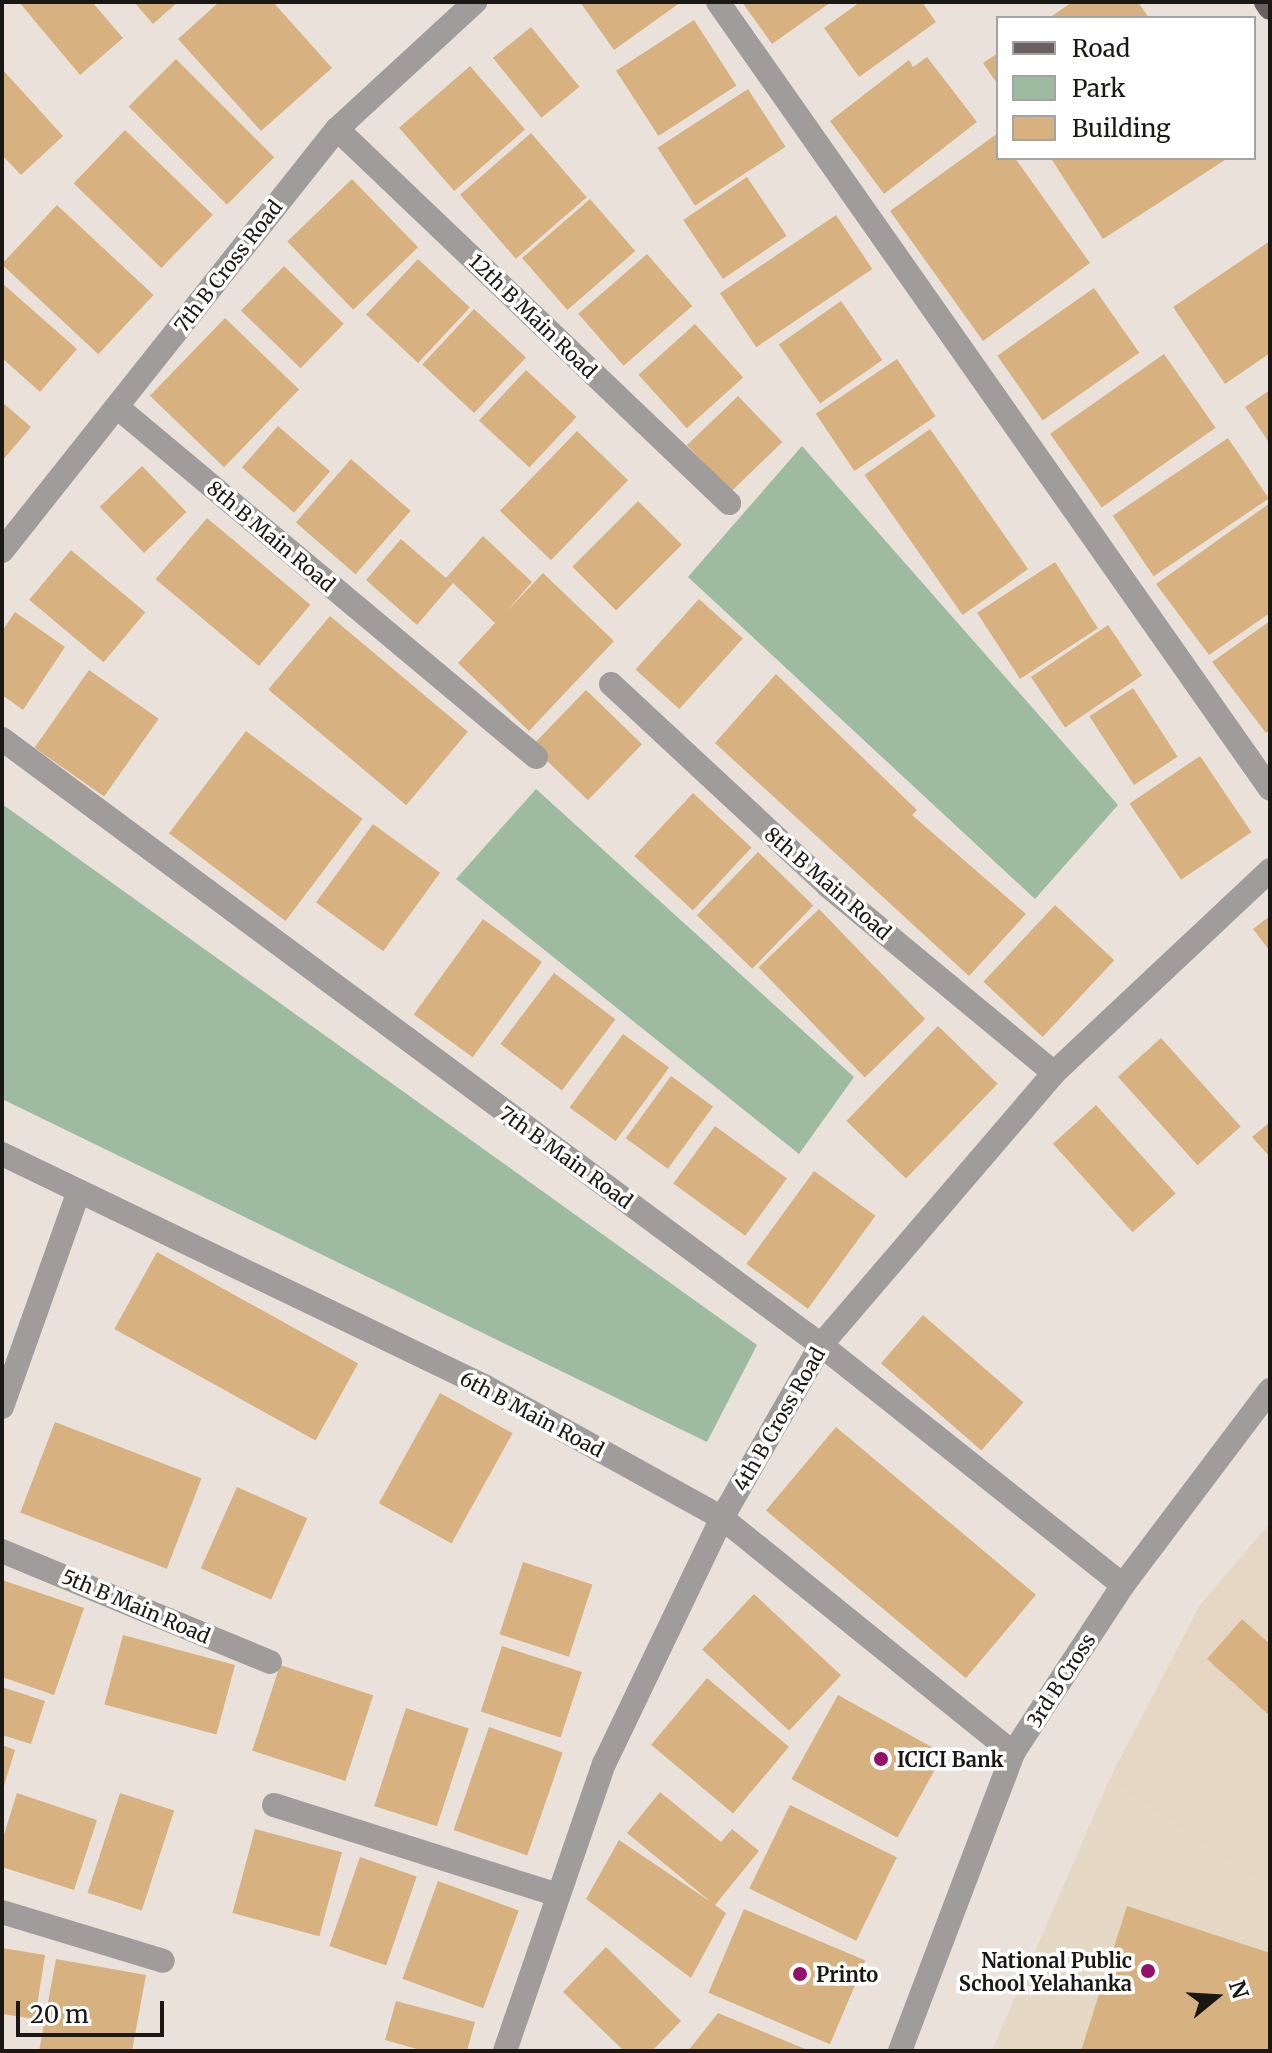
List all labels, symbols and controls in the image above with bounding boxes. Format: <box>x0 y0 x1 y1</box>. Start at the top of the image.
legend <box>996 16 1256 160</box>
text: Road <box>1072 33 1130 64</box>
text: Park <box>1072 73 1125 104</box>
text: Building <box>1072 113 1171 144</box>
street label: 7th B Cross Road <box>169 195 287 337</box>
street label: 12th B Main Road <box>464 249 602 383</box>
street label: 8th B Main Road <box>202 476 340 596</box>
street label: 8th B Main Road <box>760 822 896 944</box>
street label: 7th B Main Road <box>495 1101 637 1213</box>
street label: 4th B Cross Road <box>728 1343 830 1495</box>
street label: 6th B Main Road <box>456 1366 608 1462</box>
street label: 5th B Main Road <box>58 1564 214 1648</box>
street label: 3rd B Cross <box>1022 1629 1100 1731</box>
place label: ICICI Bank <box>897 1747 1003 1771</box>
marker: ICICI Bank <box>872 1750 890 1768</box>
place label: National Public School Yelahanka <box>959 1948 1132 1995</box>
north arrow <box>1176 1957 1256 2037</box>
place label: Printo <box>816 1962 878 1986</box>
marker: National Public School Yelahanka <box>1139 1962 1157 1980</box>
marker: Printo <box>791 1965 809 1983</box>
text: N <box>1223 1977 1255 2002</box>
scale bar <box>20 1985 168 2035</box>
text: 20 m <box>30 1999 89 2030</box>

